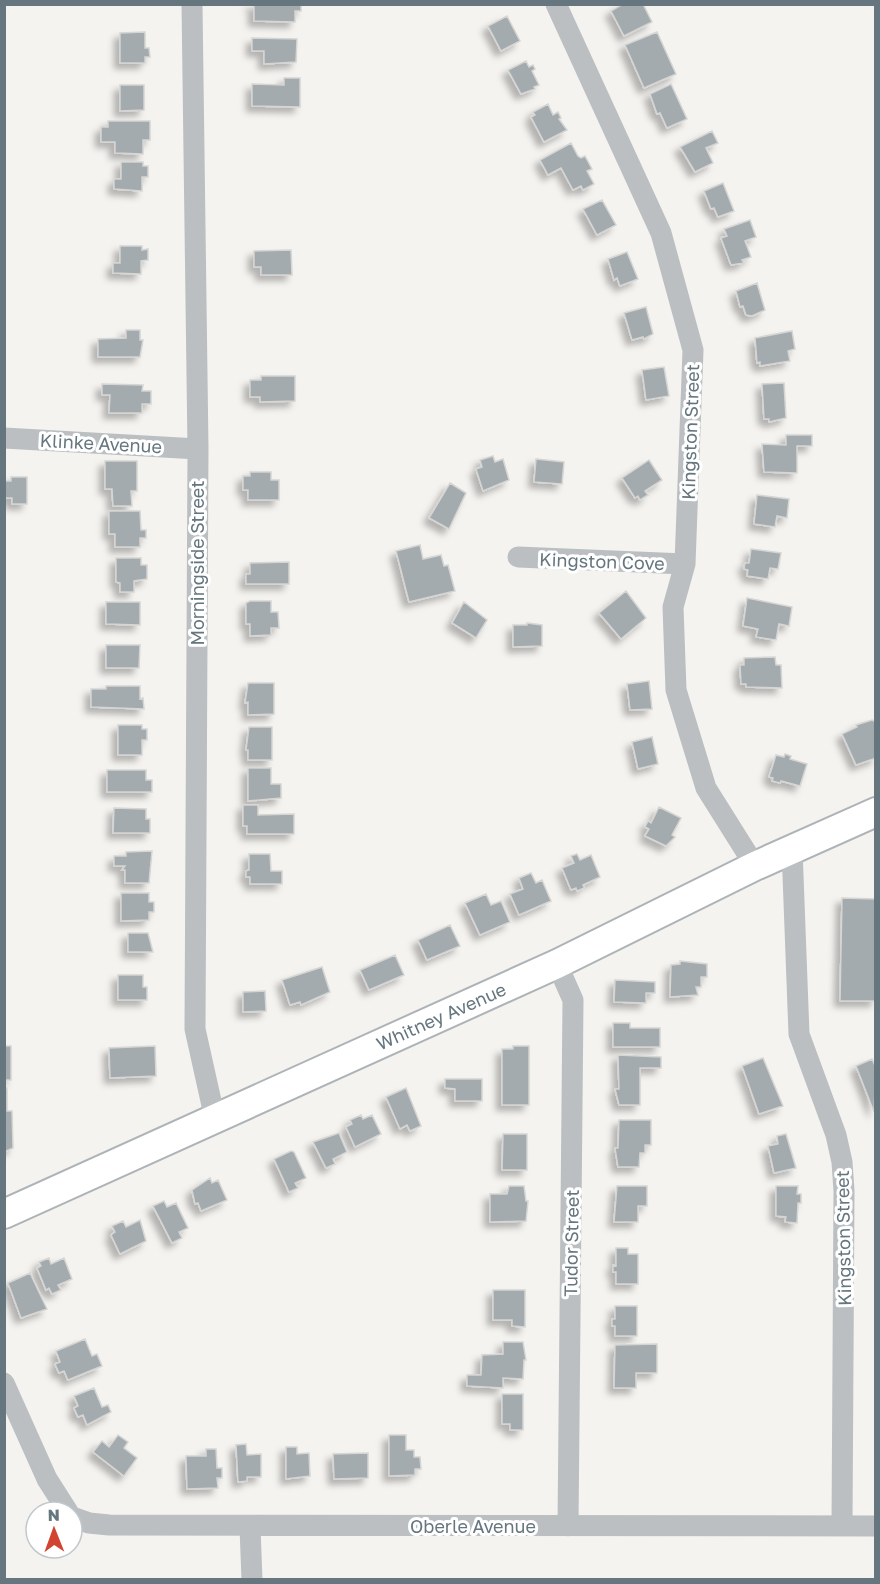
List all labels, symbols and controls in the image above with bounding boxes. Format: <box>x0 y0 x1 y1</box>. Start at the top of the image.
street label: Kingston Street <box>677 364 703 500</box>
street label: Klinke Avenue <box>39 429 163 457</box>
street label: Morningside Street <box>186 481 208 646</box>
street label: Kingston Cove <box>539 548 665 574</box>
street label: Whitney Avenue <box>373 978 509 1054</box>
street label: Kingston Street <box>831 1170 855 1306</box>
street label: Tudor Street <box>559 1189 583 1297</box>
north arrow <box>24 1500 84 1560</box>
text: N <box>47 1505 60 1525</box>
street label: Oberle Avenue <box>410 1515 536 1537</box>

